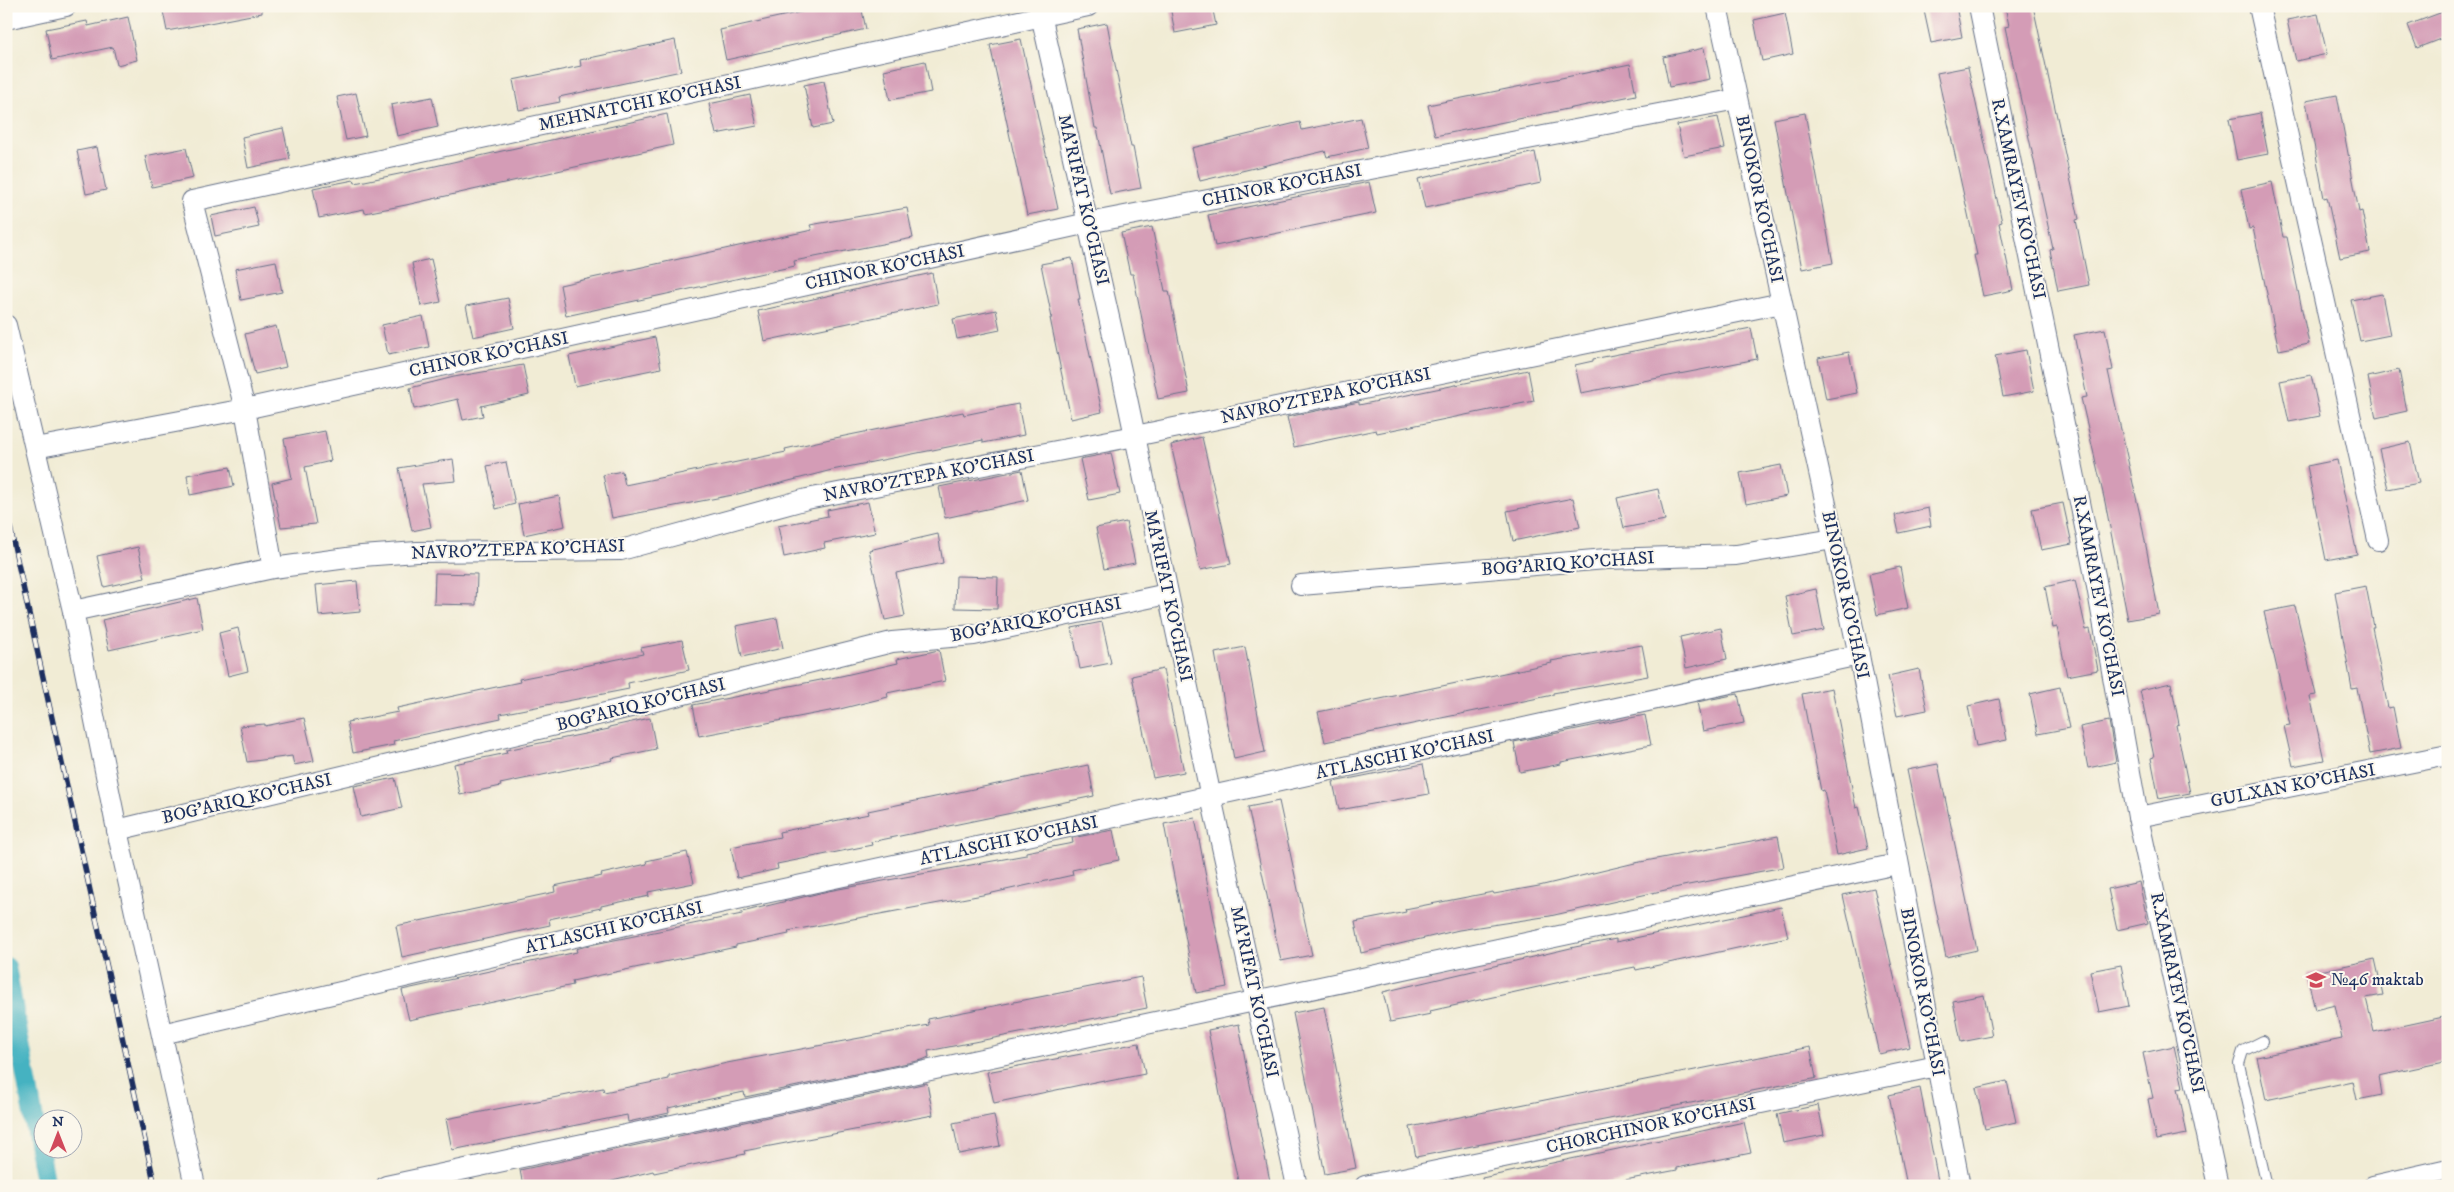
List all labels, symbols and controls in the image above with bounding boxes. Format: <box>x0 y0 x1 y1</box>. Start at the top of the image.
street label: MEHNATCHI KO'CHASI <box>537 72 743 136</box>
street label: R.XAMRAYEV KO'CHASI <box>1986 96 2050 302</box>
street label: MA'RIFAT KO'CHASI <box>1053 112 1113 288</box>
street label: BINOKOR KO'CHASI <box>1730 113 1788 285</box>
street label: CHINOR KO'CHASI <box>1200 160 1364 212</box>
street label: CHINOR KO'CHASI <box>803 240 967 296</box>
street label: CHINOR KO'CHASI <box>407 327 571 383</box>
street label: NAVRO'ZTEPA KO'CHASI <box>1219 363 1433 429</box>
street label: NAVRO'ZTEPA KO'CHASI <box>822 445 1036 507</box>
street label: R.XAMRAYEV KO'CHASI <box>2068 493 2128 699</box>
street label: MA'RIFAT KO'CHASI <box>1139 508 1197 684</box>
street label: BINOKOR KO'CHASI <box>1816 509 1874 681</box>
street label: NAVRO'ZTEPA KO'CHASI <box>411 535 625 565</box>
street label: BOG'ARIQ KO'CHASI <box>1481 547 1655 581</box>
street label: BOG'ARIQ KO'CHASI <box>949 593 1123 647</box>
street label: BOG'ARIQ KO'CHASI <box>554 673 728 737</box>
street label: ATLASCHI KO'CHASI <box>1314 725 1496 785</box>
street label: GULXAN KO'CHASI <box>2209 759 2377 813</box>
street label: BOG'ARIQ KO'CHASI <box>160 769 334 829</box>
street label: ATLASCHI KO'CHASI <box>918 811 1100 871</box>
street label: R.XAMRAYEV KO'CHASI <box>2145 890 2209 1096</box>
street label: ATLASCHI KO'CHASI <box>523 897 705 959</box>
street label: MA'RIFAT KO'CHASI <box>1225 904 1283 1080</box>
street label: BINOKOR KO'CHASI <box>1895 906 1949 1078</box>
school or university icon: №46 maktab <box>2305 969 2327 991</box>
place label: №46 maktab <box>2331 969 2424 991</box>
street label: CHORCHINOR KO'CHASI <box>1544 1093 1758 1159</box>
north arrow <box>32 1110 82 1160</box>
text: N <box>52 1113 64 1131</box>

